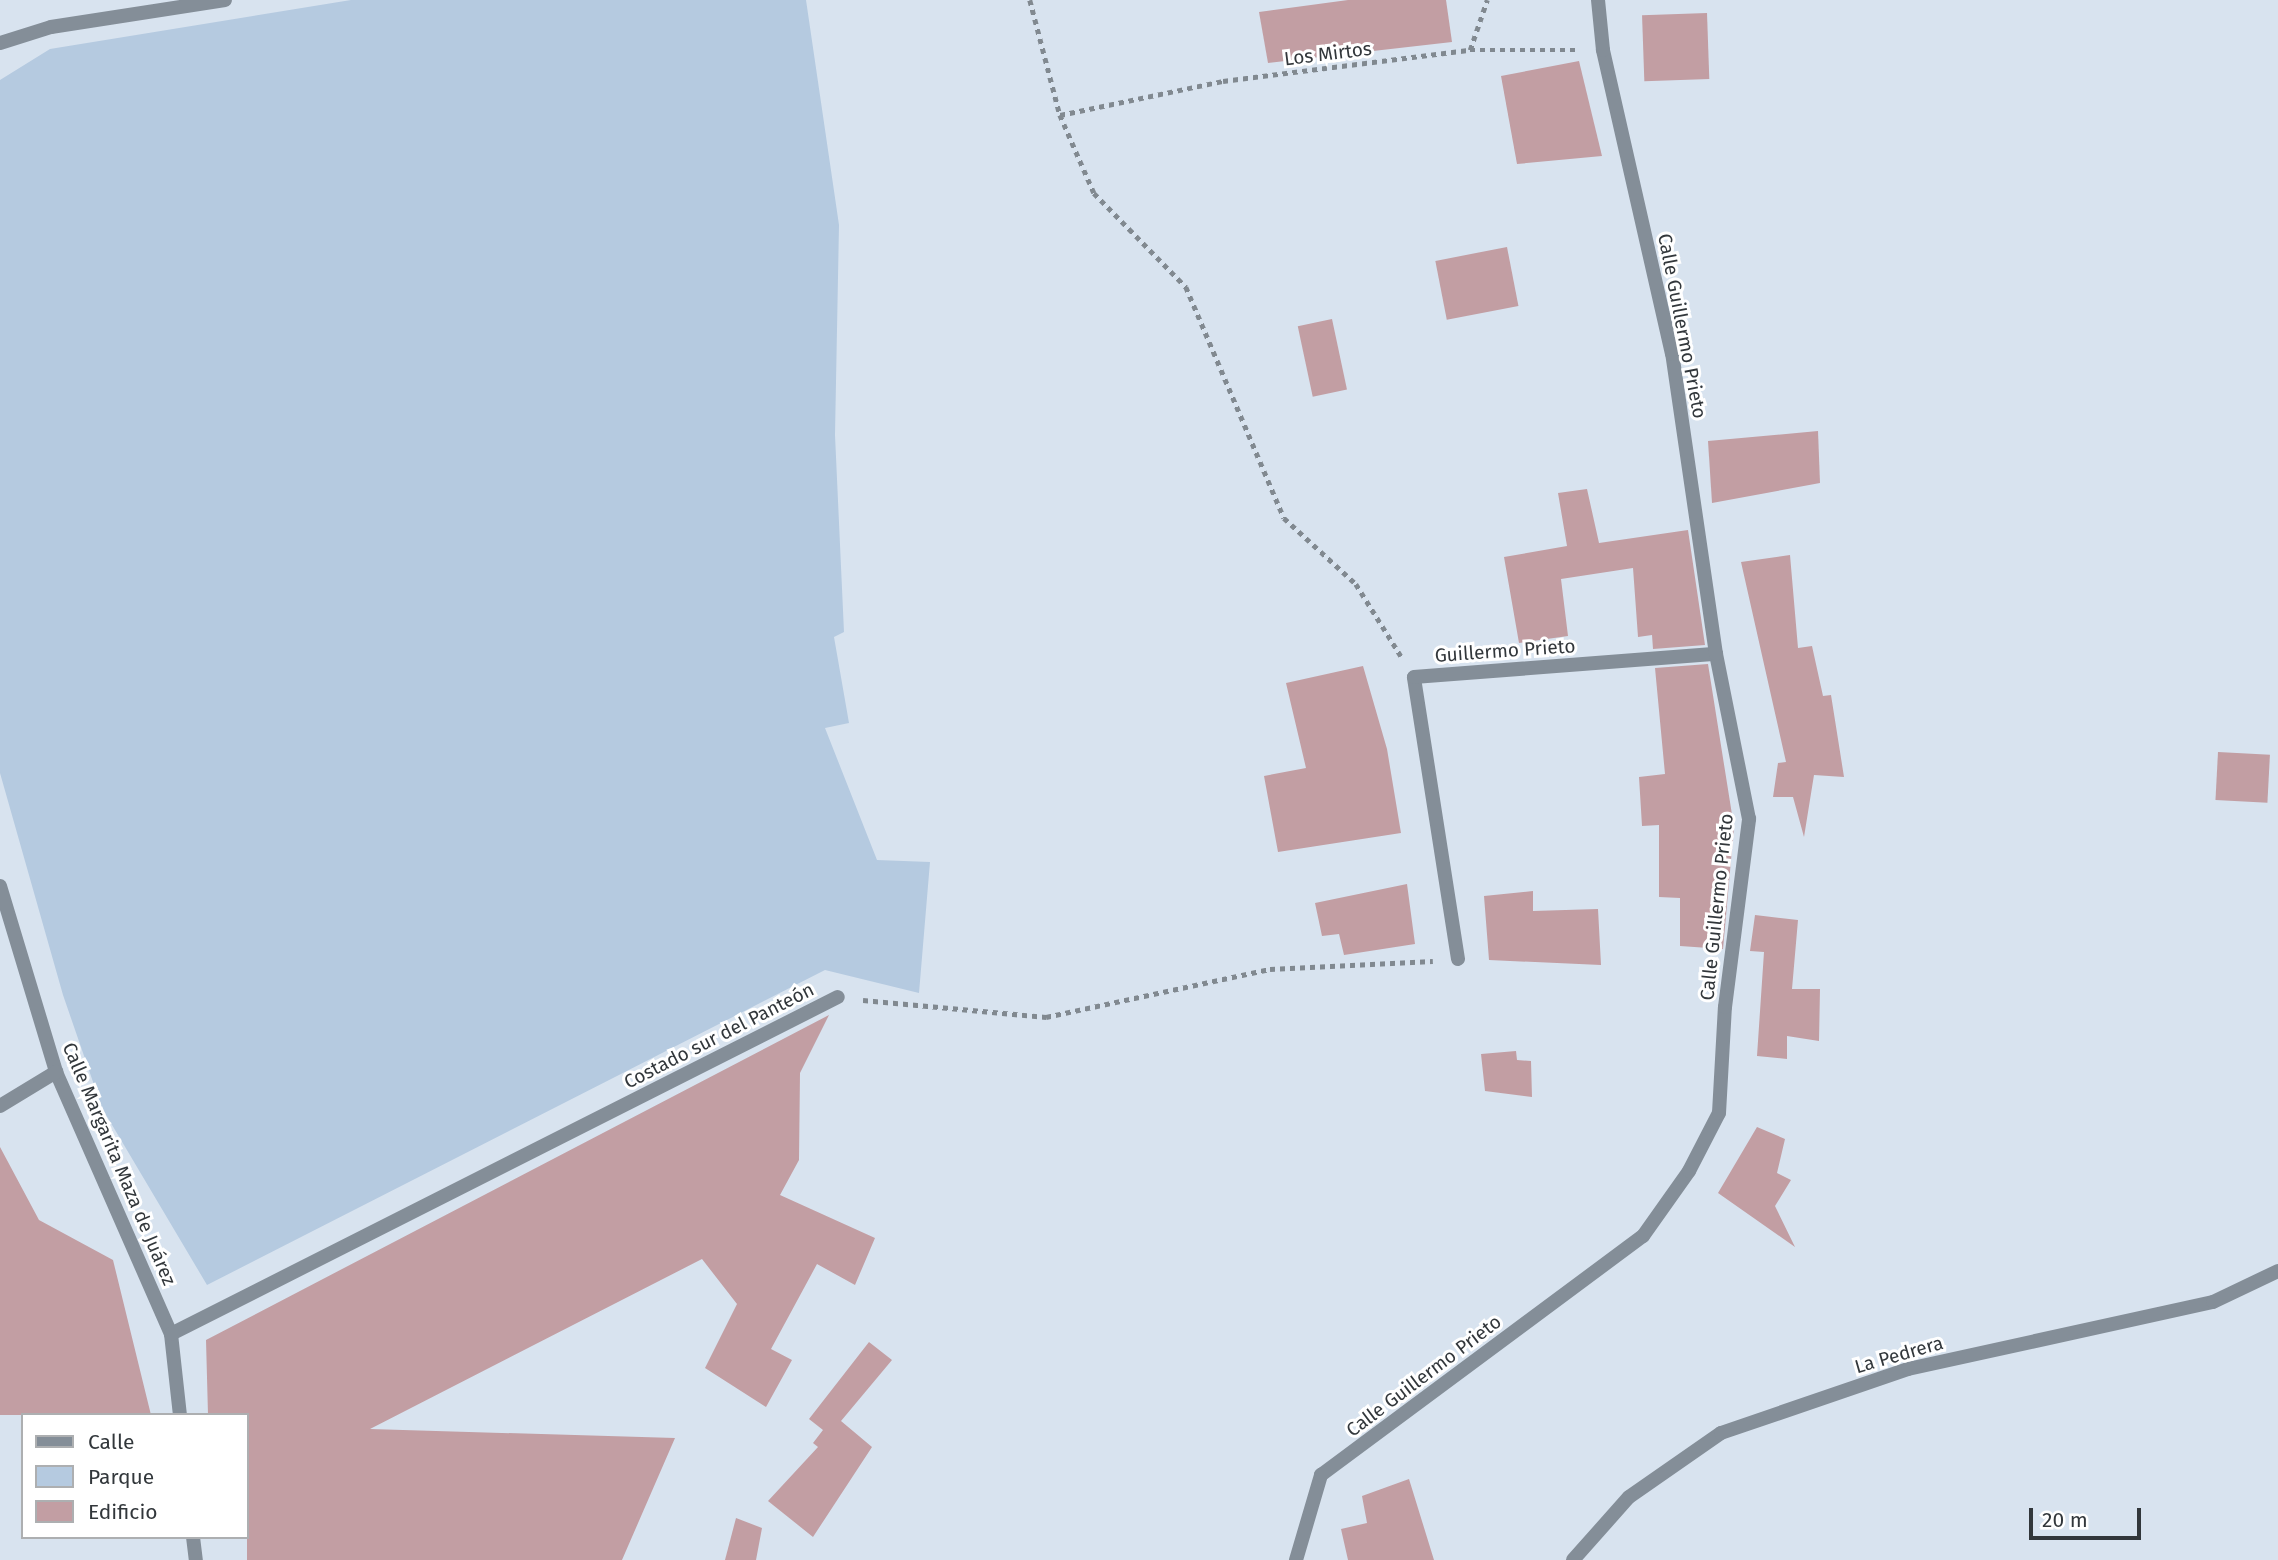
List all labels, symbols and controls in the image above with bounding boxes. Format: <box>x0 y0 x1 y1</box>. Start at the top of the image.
street label: Los Mirtos <box>1283 37 1373 71</box>
street label: Calle Guillermo Prieto <box>1653 232 1711 420</box>
street label: Guillermo Prieto <box>1434 635 1576 667</box>
street label: Calle Guillermo Prieto <box>1696 812 1738 1002</box>
street label: Costado sur del Panteón <box>620 978 818 1094</box>
street label: Calle Margarita Maza de Juárez <box>57 1039 181 1289</box>
street label: Calle Guillermo Prieto <box>1342 1310 1506 1442</box>
street label: La Pedrera <box>1852 1332 1946 1378</box>
legend <box>21 1413 248 1539</box>
text: Calle <box>88 1429 134 1455</box>
text: Parque <box>88 1464 154 1490</box>
scale bar <box>2033 1494 2145 1538</box>
text: Edificio <box>88 1499 158 1525</box>
text: 20 m <box>2042 1507 2088 1533</box>

